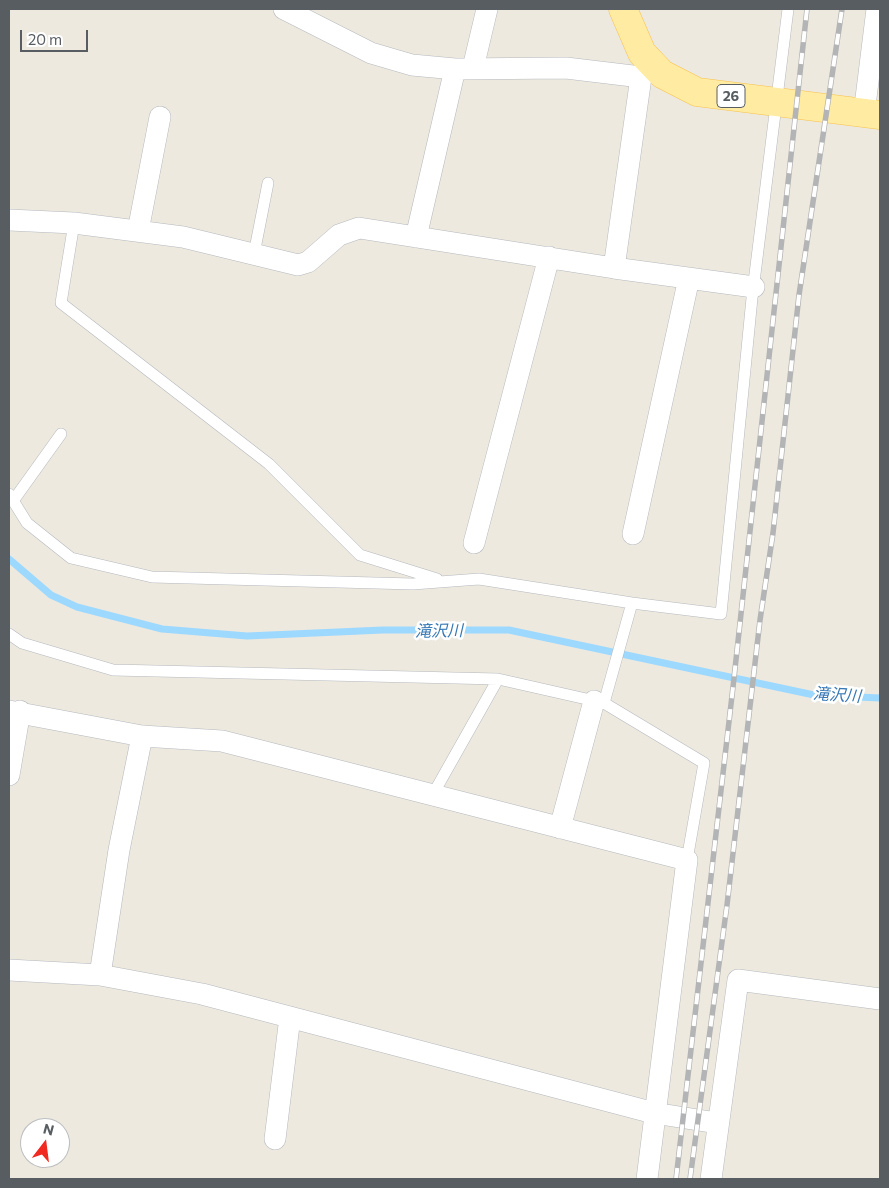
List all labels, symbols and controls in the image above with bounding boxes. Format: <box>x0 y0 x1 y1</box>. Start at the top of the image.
scale bar <box>22 20 90 52</box>
text: 20 m <box>28 30 62 48</box>
road number: 26 <box>717 84 745 108</box>
water label: 滝沢川 <box>415 621 463 641</box>
water label: 滝沢川 <box>812 684 862 706</box>
north arrow <box>20 1118 70 1168</box>
text: N <box>41 1119 56 1139</box>

